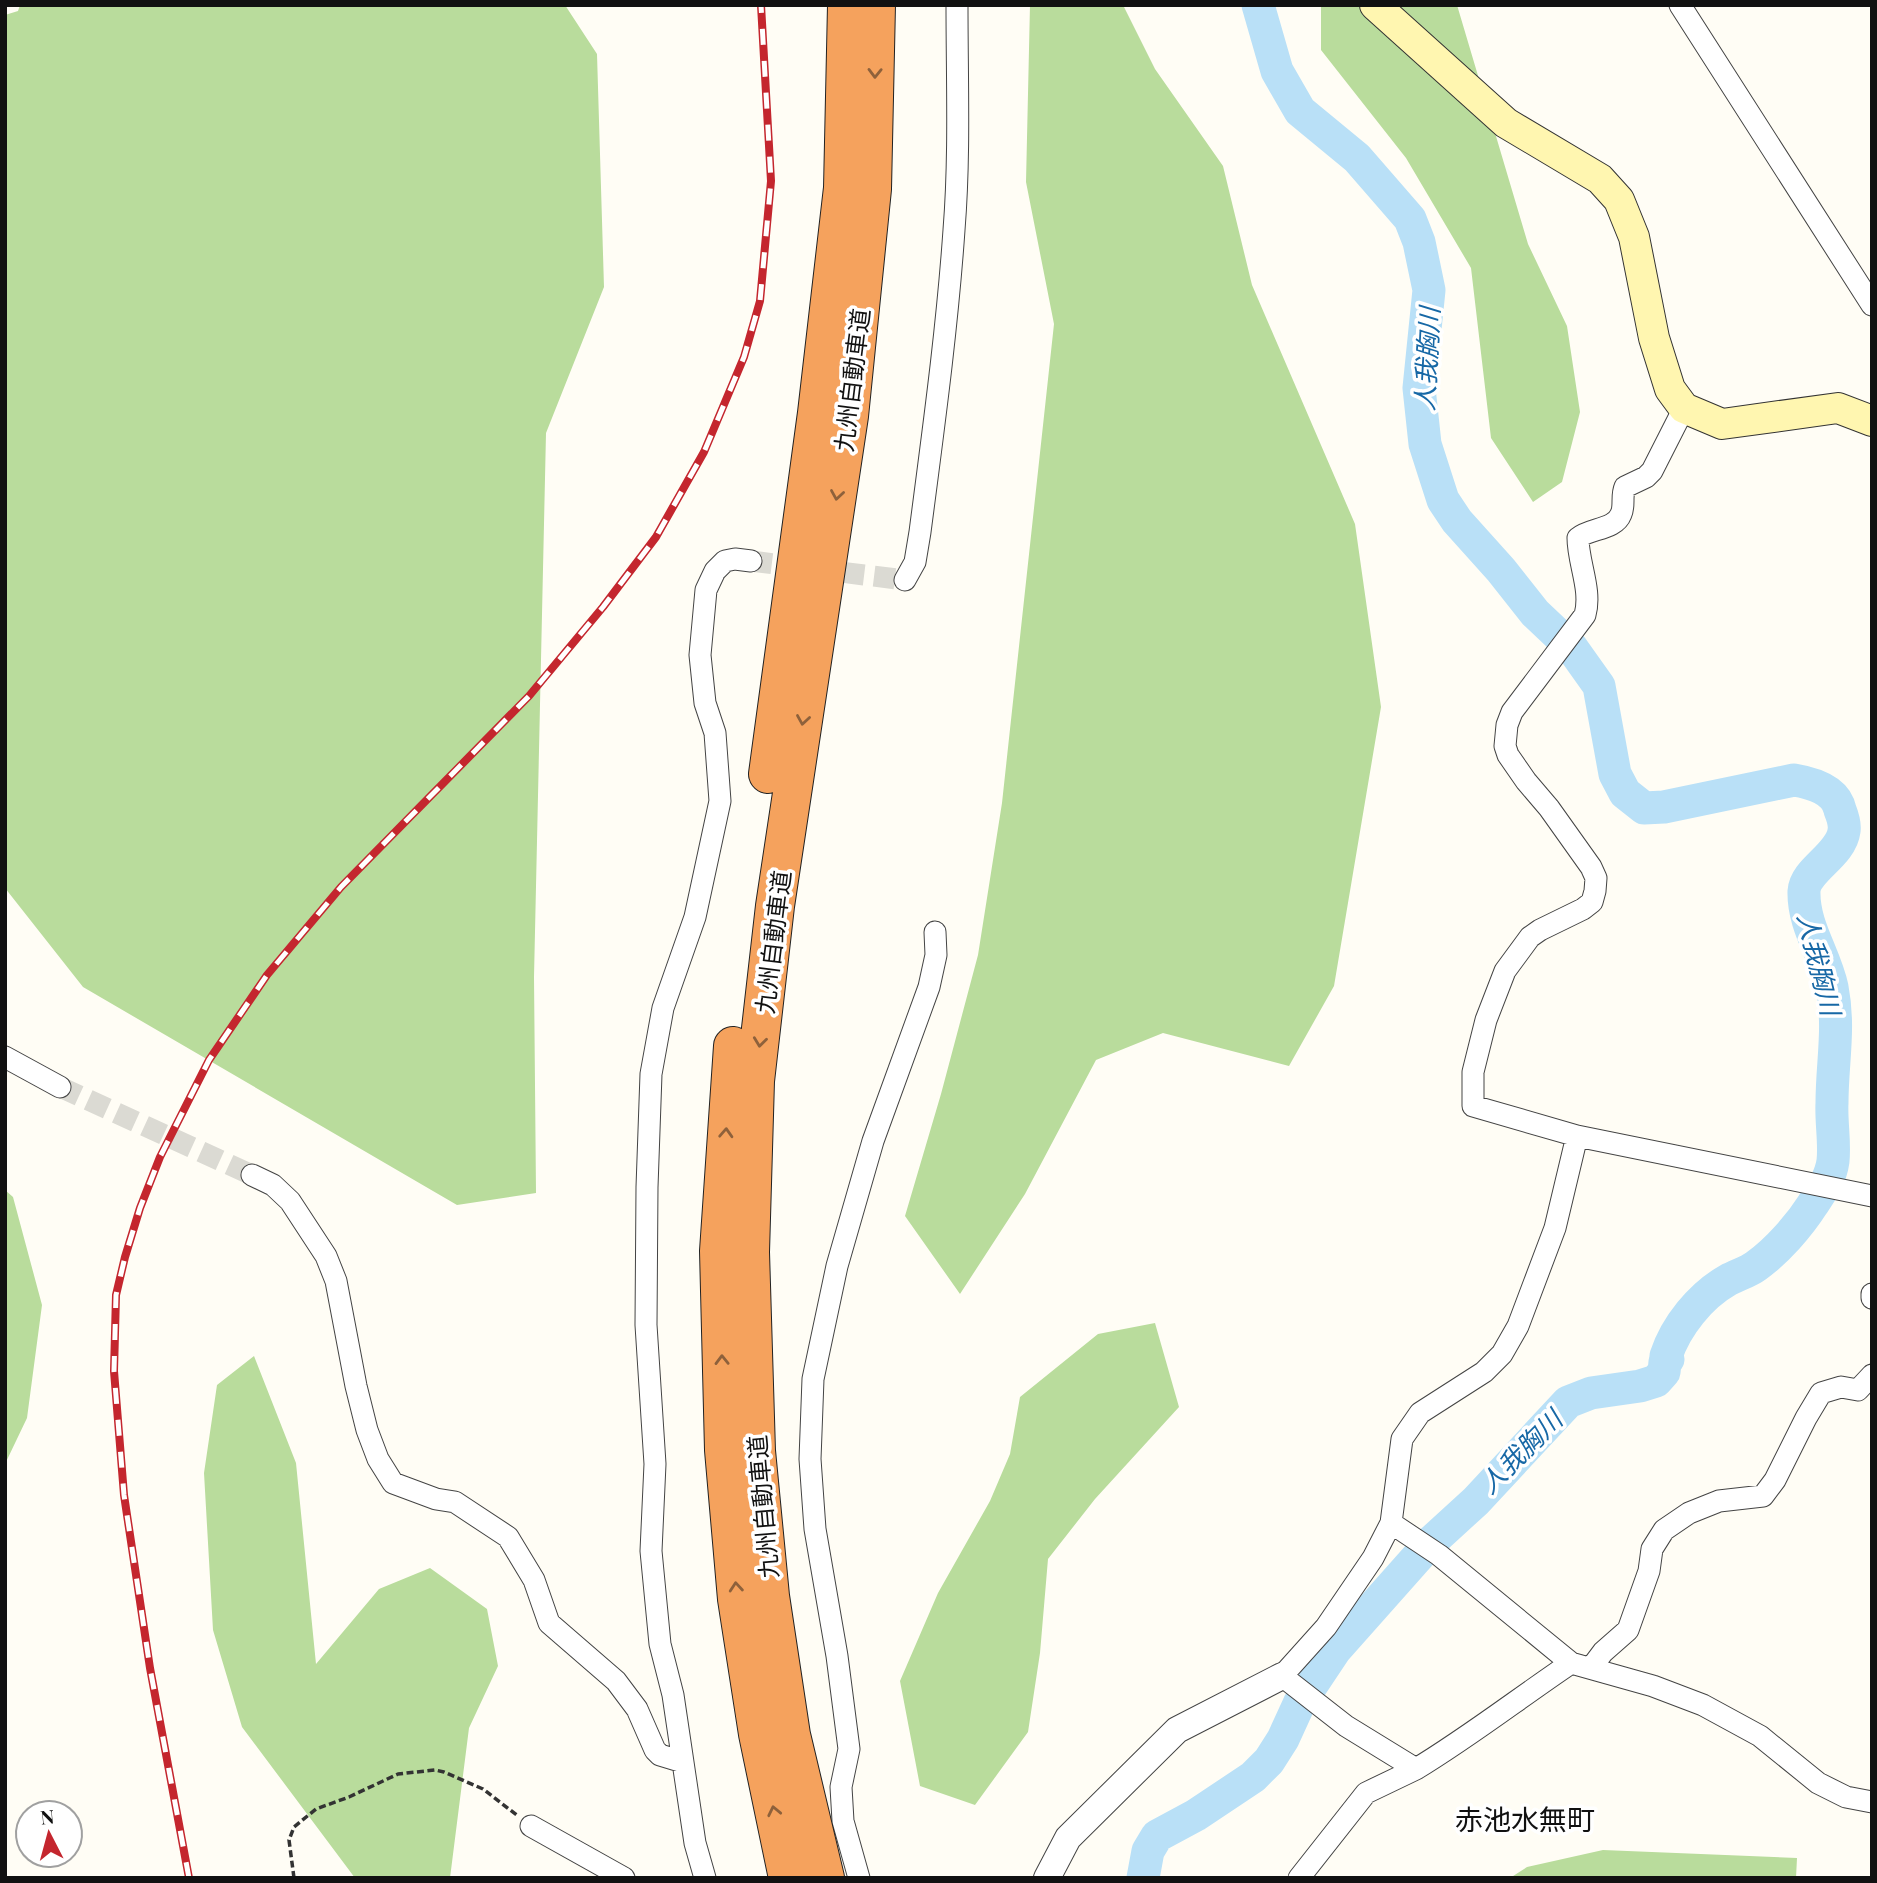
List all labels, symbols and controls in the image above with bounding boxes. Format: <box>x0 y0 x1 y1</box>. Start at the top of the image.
one-way arrow <box>867 68 882 79</box>
water label: 人我胸川 <box>1406 303 1446 412</box>
street label: 九州自動車道 <box>826 307 876 453</box>
one-way arrow <box>830 489 845 501</box>
one-way arrow <box>796 714 811 726</box>
street label: 九州自動車道 <box>747 869 797 1015</box>
water label: 人我胸川 <box>1790 909 1850 1022</box>
one-way arrow <box>752 1037 767 1048</box>
one-way arrow <box>718 1127 733 1138</box>
one-way arrow <box>714 1354 730 1365</box>
water label: 人我胸川 <box>1471 1400 1571 1500</box>
street label: 九州自動車道 <box>740 1434 784 1580</box>
one-way arrow <box>729 1581 744 1592</box>
north arrow <box>14 1799 84 1869</box>
district label: 赤池水無町 <box>1455 1800 1595 1837</box>
text: N <box>39 1802 56 1830</box>
one-way arrow <box>767 1805 782 1817</box>

